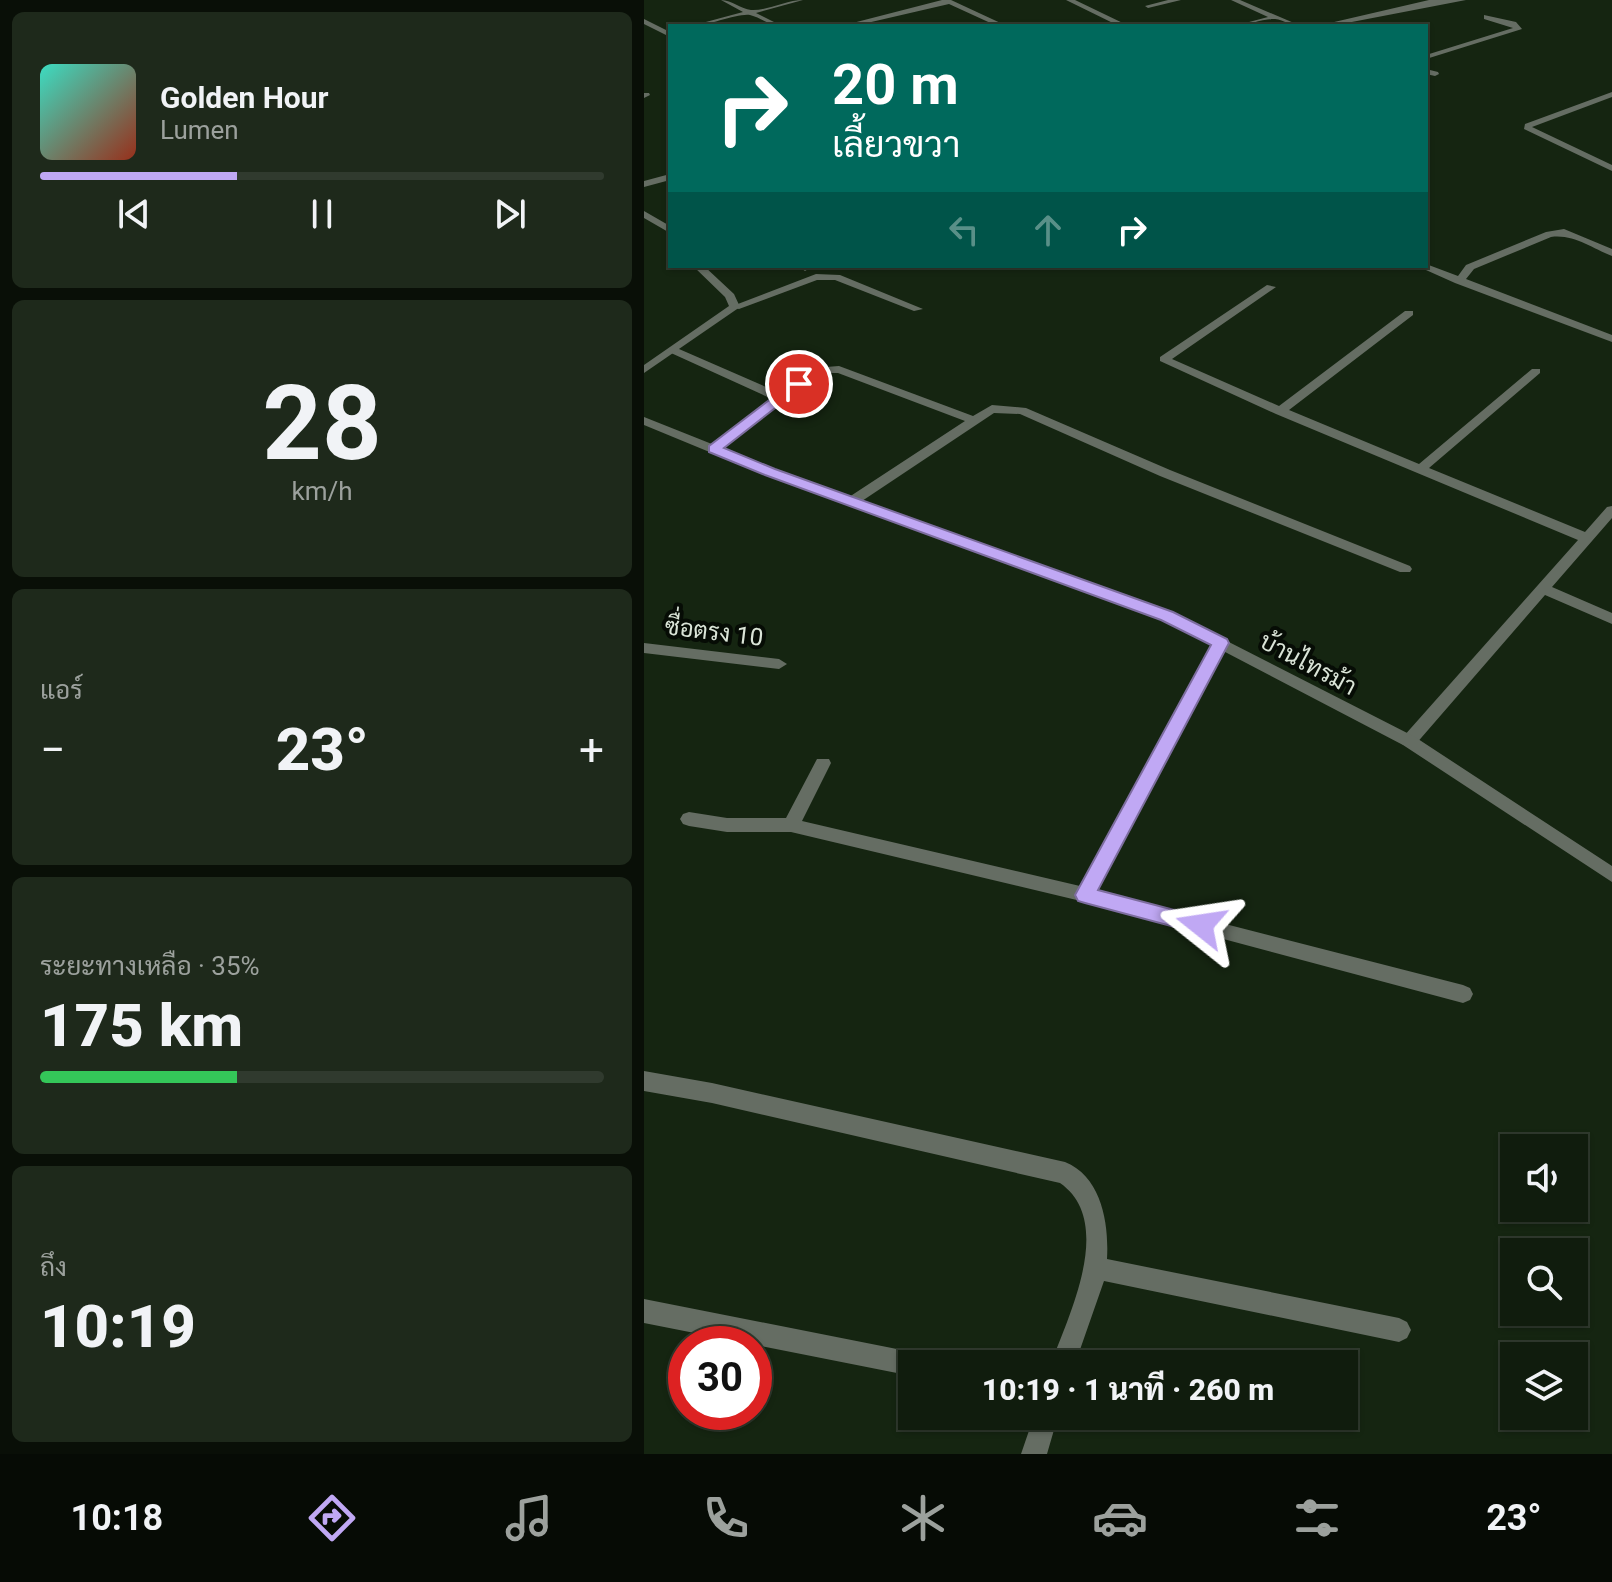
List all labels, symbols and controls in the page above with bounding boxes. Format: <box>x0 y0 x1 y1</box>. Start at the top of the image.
text: 20 m <box>832 52 959 118</box>
icon: right <box>700 56 804 160</box>
text: Golden Hour <box>160 80 329 115</box>
text: Lumen <box>160 115 239 145</box>
text: เลี้ยวขวา <box>832 124 960 166</box>
icon: previous <box>112 192 156 236</box>
icon: pause <box>300 192 344 236</box>
icon: next <box>488 192 532 236</box>
icon: left <box>942 208 986 252</box>
icon: ahead <box>1026 208 1070 252</box>
icon: right <box>1110 208 1154 252</box>
pin <box>765 350 833 418</box>
icon: arrive <box>777 362 821 406</box>
text: 28 <box>262 363 382 484</box>
text: km/h <box>291 476 353 506</box>
street label: ซื่อตรง 10 <box>663 605 766 652</box>
street label: บ้านไทรม้า <box>1255 625 1362 701</box>
text: แอร์ <box>40 675 83 705</box>
text: 23° <box>276 714 369 785</box>
text: − <box>40 724 65 776</box>
text: + <box>579 724 604 776</box>
position arrow <box>1159 883 1243 967</box>
text: ระยะทางเหลือ · 35% <box>40 951 260 981</box>
text: 175 km <box>40 990 243 1061</box>
map controls <box>1500 1134 1588 1430</box>
button: sound <box>1500 1134 1588 1222</box>
button: search <box>1500 1238 1588 1326</box>
text: ถึง <box>40 1252 67 1282</box>
text: 10:19 <box>40 1291 196 1362</box>
speed limit sign: 30 <box>668 1326 772 1430</box>
button: layers <box>1500 1342 1588 1430</box>
text: 10:19 · 1 นาที · 260 m <box>982 1372 1274 1407</box>
icon: directions <box>304 1490 360 1546</box>
icon: music <box>501 1490 557 1546</box>
icon: phone <box>698 1490 754 1546</box>
icon: climate <box>895 1490 951 1546</box>
icon: car <box>1092 1490 1148 1546</box>
icon: filters <box>1289 1490 1345 1546</box>
text: 10:18 <box>70 1497 163 1539</box>
text: 23° <box>1486 1497 1541 1539</box>

